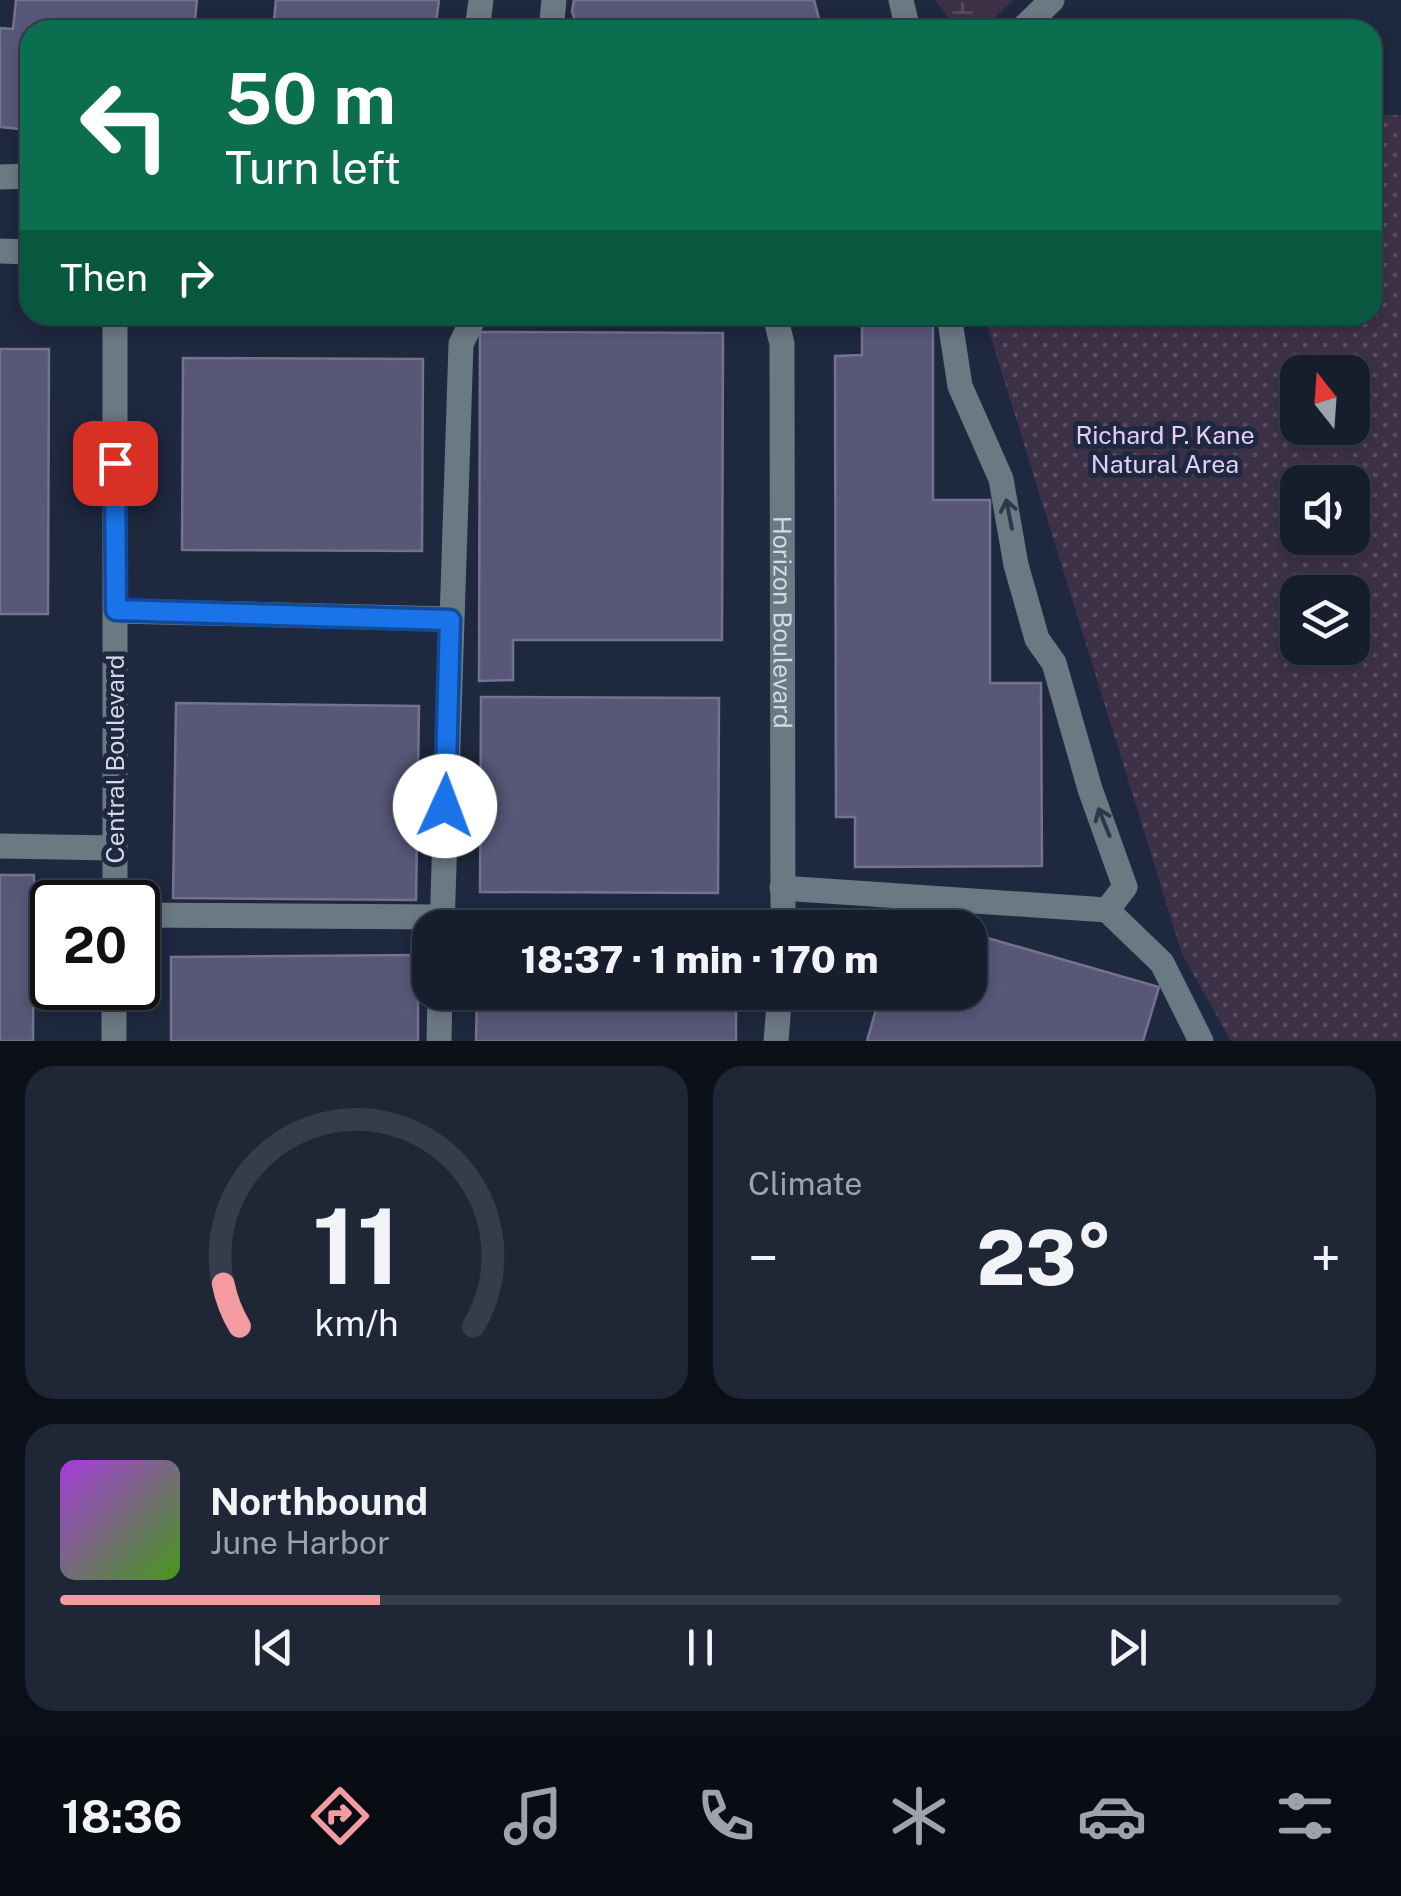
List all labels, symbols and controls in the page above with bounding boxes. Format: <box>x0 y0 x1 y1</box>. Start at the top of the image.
text: 50 m <box>225 57 396 140</box>
icon: left <box>60 60 190 190</box>
text: Turn left <box>225 141 401 194</box>
icon: right <box>168 250 223 305</box>
text: Then <box>60 255 148 300</box>
north arrow <box>1280 355 1370 445</box>
map controls <box>1280 355 1370 665</box>
park label: Richard P. Kane Natural Area <box>1075 420 1255 479</box>
pin <box>73 421 158 506</box>
icon: arrive <box>88 436 143 491</box>
button: sound <box>1280 465 1370 555</box>
one-way arrow <box>999 498 1018 531</box>
street label: Horizon Boulevard <box>767 516 798 729</box>
button: layers <box>1280 575 1370 665</box>
street label: Central Boulevard <box>100 655 130 863</box>
position arrow <box>393 754 497 858</box>
one-way arrow <box>1093 808 1111 838</box>
speed limit sign: 20 <box>30 880 160 1010</box>
text: 18:37 · 1 min · 170 m <box>520 937 879 982</box>
text: Climate <box>748 1165 862 1202</box>
text: 11 <box>312 1185 401 1307</box>
text: 23° <box>977 1214 1112 1302</box>
text: − <box>748 1226 779 1290</box>
text: + <box>1311 1226 1341 1290</box>
text: km/h <box>314 1302 399 1344</box>
text: Northbound <box>210 1479 428 1524</box>
text: June Harbor <box>210 1524 390 1561</box>
icon: previous <box>246 1620 301 1675</box>
icon: pause <box>673 1620 728 1675</box>
icon: next <box>1100 1620 1155 1675</box>
icon: directions <box>305 1781 375 1851</box>
icon: music <box>498 1781 568 1851</box>
icon: phone <box>691 1781 761 1851</box>
icon: climate <box>884 1781 954 1851</box>
icon: car <box>1077 1781 1147 1851</box>
icon: filters <box>1270 1781 1340 1851</box>
text: 18:36 <box>61 1790 183 1843</box>

